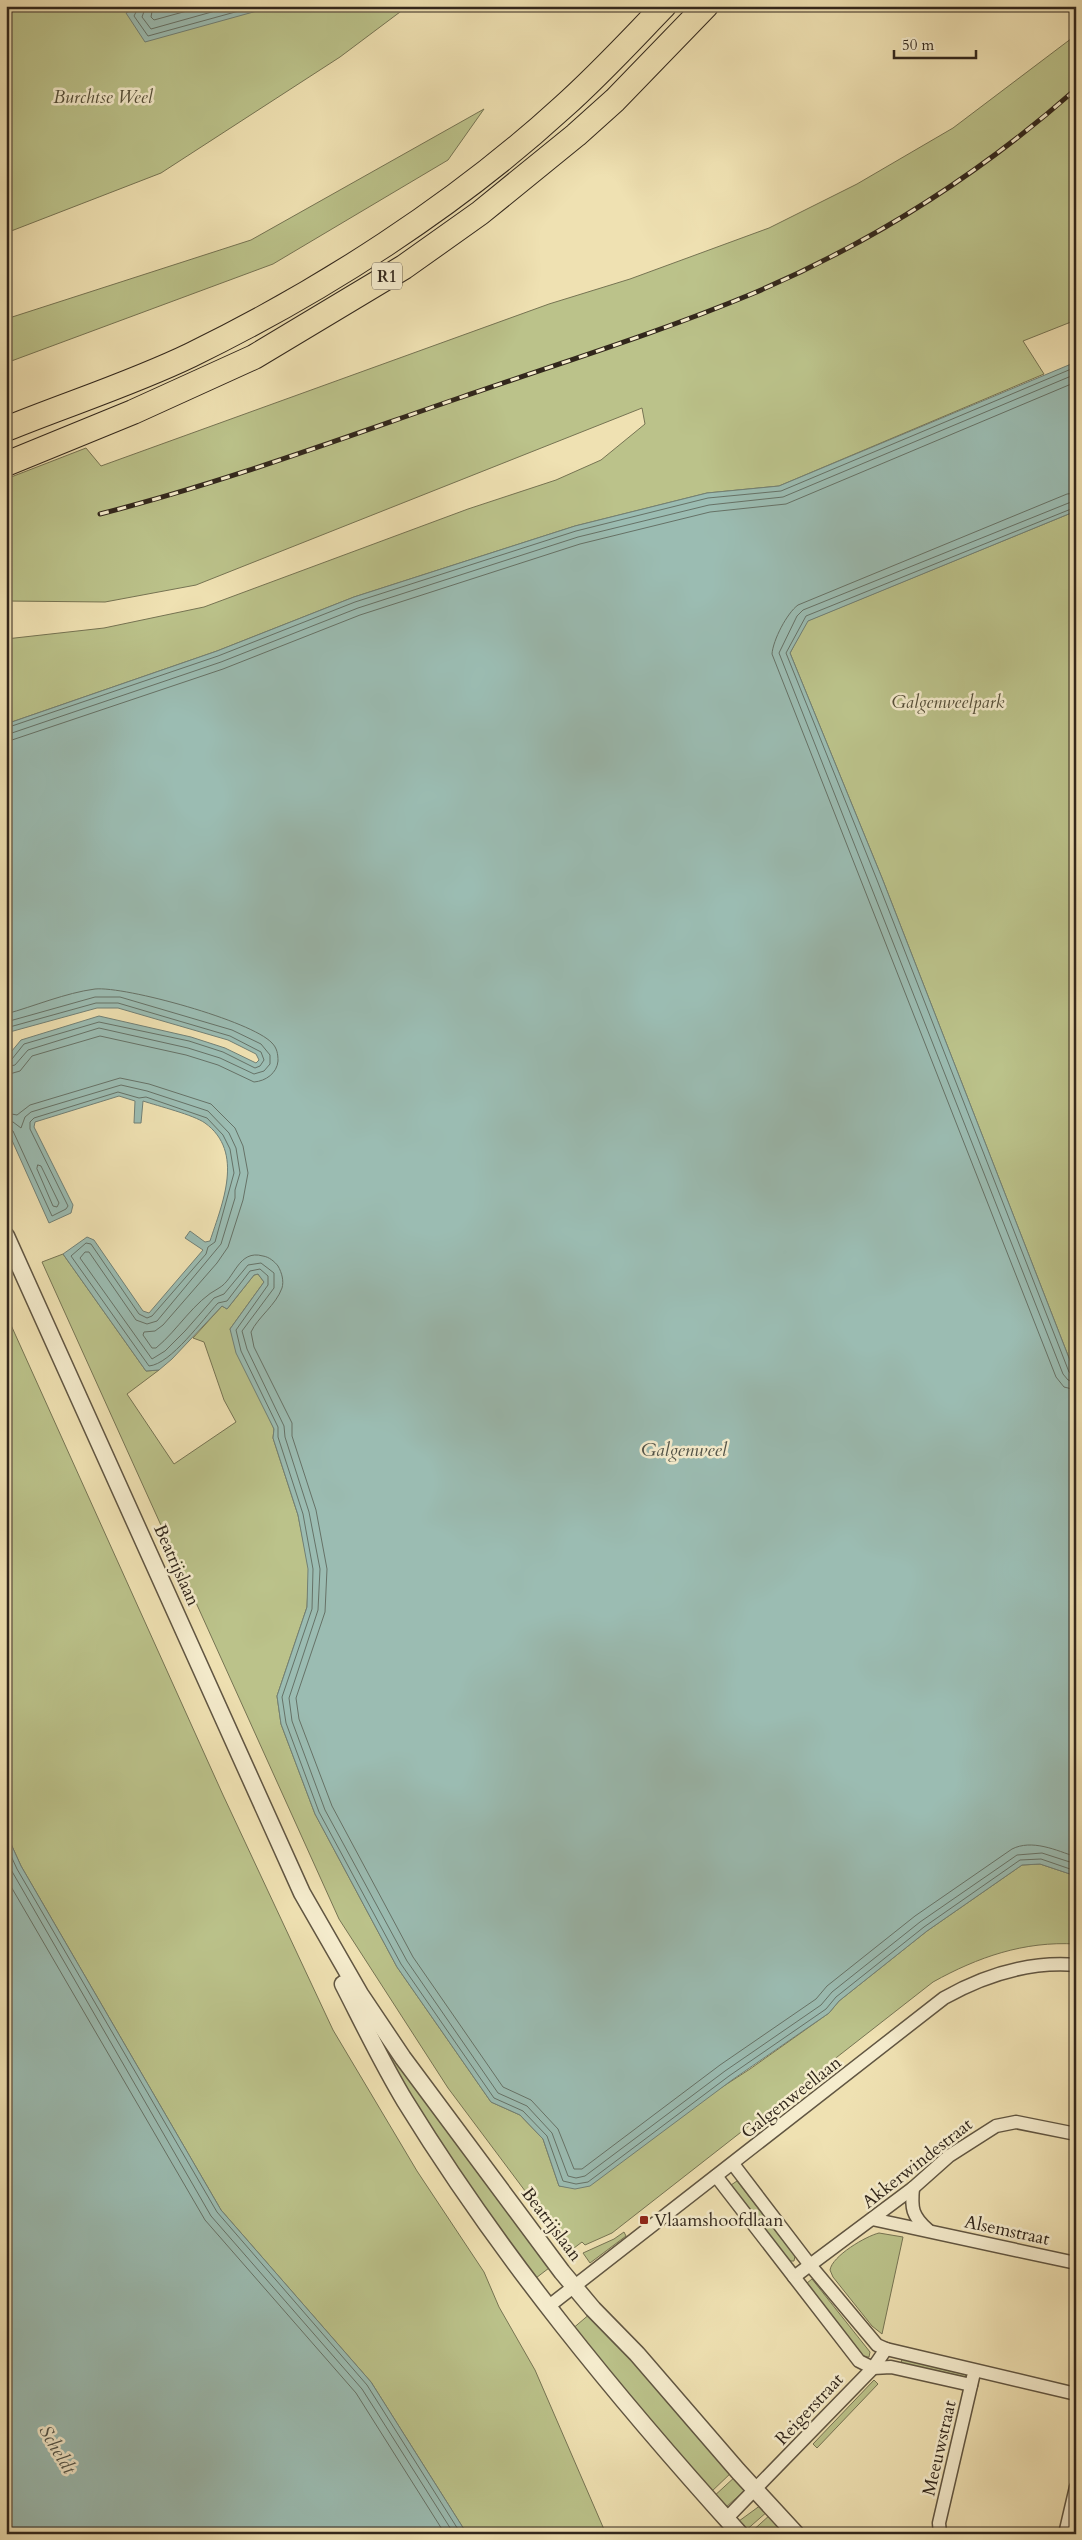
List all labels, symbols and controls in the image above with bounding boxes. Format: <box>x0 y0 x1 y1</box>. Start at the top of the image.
scale bar <box>894 28 977 60</box>
text: 50 m <box>902 35 934 55</box>
park label: Burchtse Weel <box>53 85 154 110</box>
road number: R1 <box>372 262 402 290</box>
park label: Galgenweelpark <box>892 690 1005 715</box>
water label: Galgenweel <box>641 1437 728 1463</box>
street label: Beatrijslaan <box>147 1520 206 1611</box>
street label: Galgenweellaan <box>736 2050 847 2144</box>
street label: Akkerwindestraat <box>857 2112 978 2214</box>
street label: Beatrijslaan <box>515 2182 588 2267</box>
place label: Vlaamshoofdlaan <box>654 2208 784 2233</box>
street label: Alsemstraat <box>962 2209 1052 2252</box>
marker: Vlaamshoofdlaan <box>638 2214 650 2226</box>
street label: Reigerstraat <box>770 2368 849 2451</box>
street label: Meeuwstraat <box>916 2398 963 2498</box>
water label: Scheldt <box>32 2420 82 2479</box>

